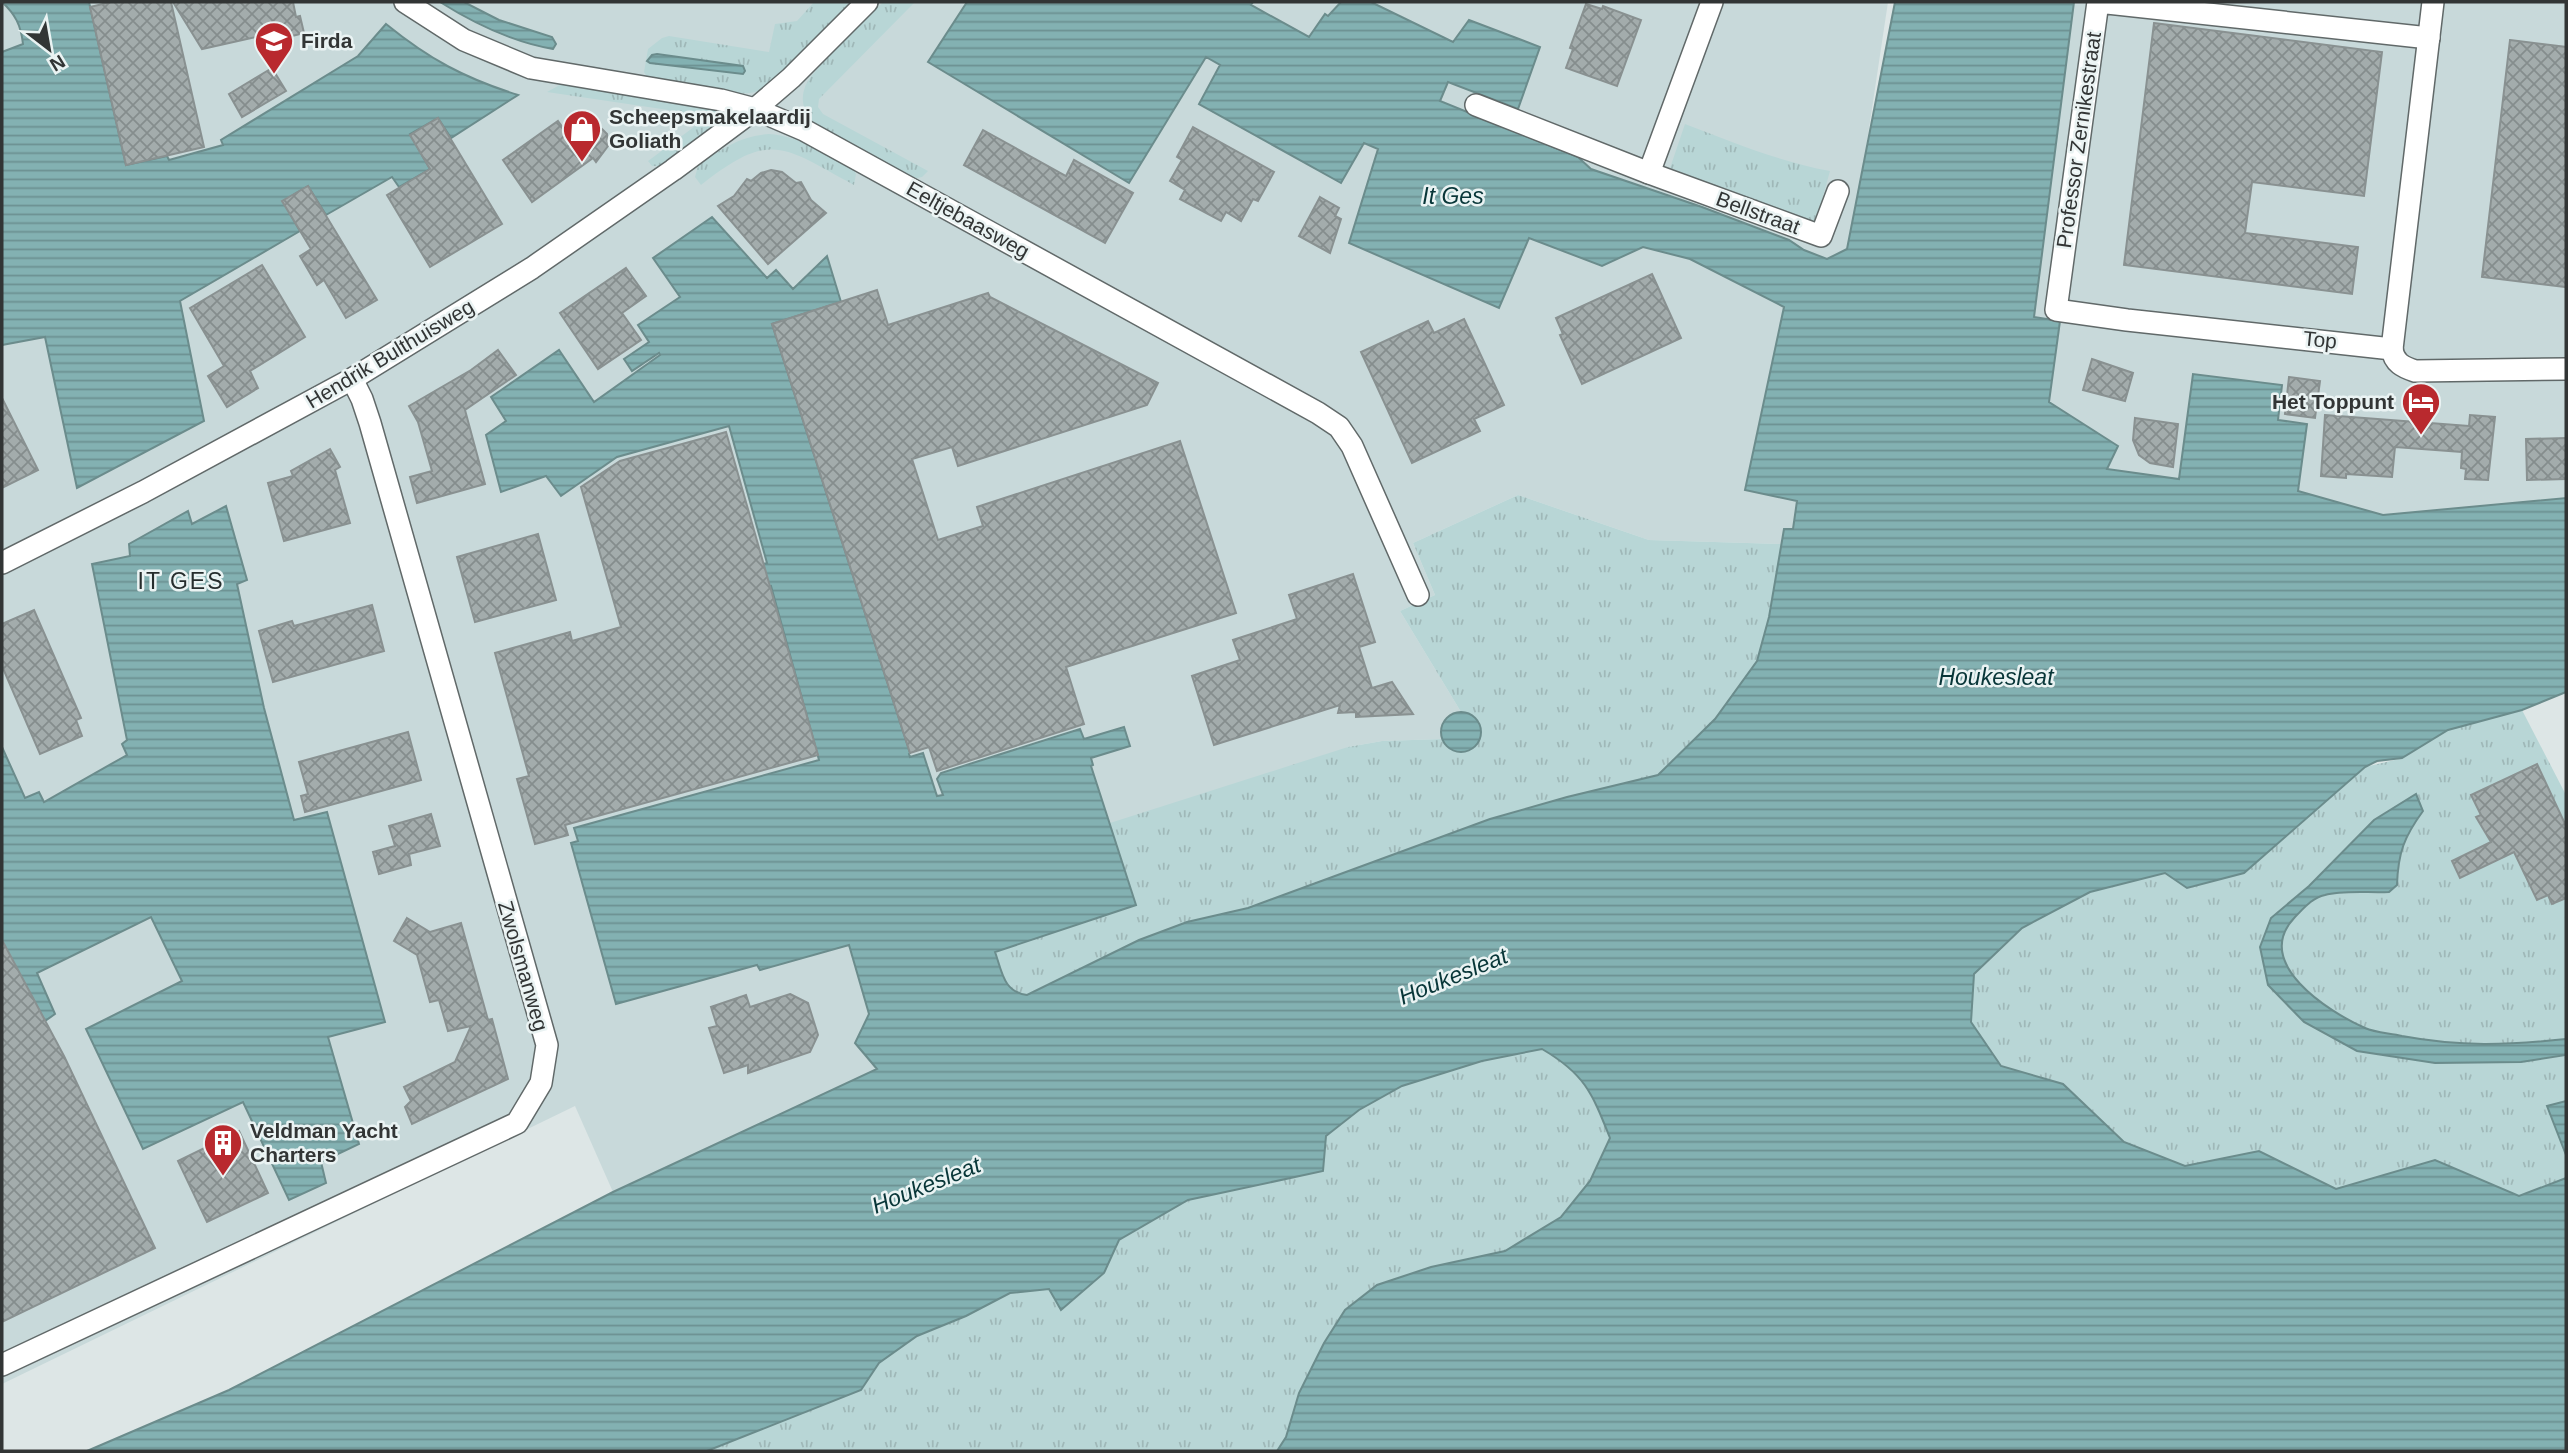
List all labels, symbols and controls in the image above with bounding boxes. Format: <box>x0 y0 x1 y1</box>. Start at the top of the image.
north arrow <box>14 14 84 84</box>
school or university icon: Firda <box>253 20 295 75</box>
place label: Firda <box>301 29 353 52</box>
street label: Professor Zernikestraat <box>2052 30 2105 250</box>
text: N <box>46 51 69 76</box>
place label: Scheepsmakelaardij Goliath <box>609 105 811 152</box>
shop icon: Scheepsmakelaardij Goliath <box>561 108 603 163</box>
street label: Eeltjebaasweg <box>903 176 1034 263</box>
water label: It Ges <box>1422 183 1484 209</box>
street label: Bellstraat <box>1713 187 1803 238</box>
street label: Hendrik Bulthuisweg <box>302 294 478 413</box>
street label: Top <box>2302 326 2338 353</box>
hotel icon: Het Toppunt <box>2400 381 2442 436</box>
place label: Het Toppunt <box>2272 390 2394 413</box>
district label: IT GES <box>138 568 225 594</box>
water label: Houkesleat <box>1938 664 2055 690</box>
street label: Zwolsmanweg <box>494 898 553 1034</box>
water label: Houkesleat <box>1395 942 1513 1010</box>
place label: Veldman Yacht Charters <box>250 1119 398 1166</box>
building icon: Veldman Yacht Charters <box>202 1122 244 1177</box>
water label: Houkesleat <box>868 1151 986 1219</box>

